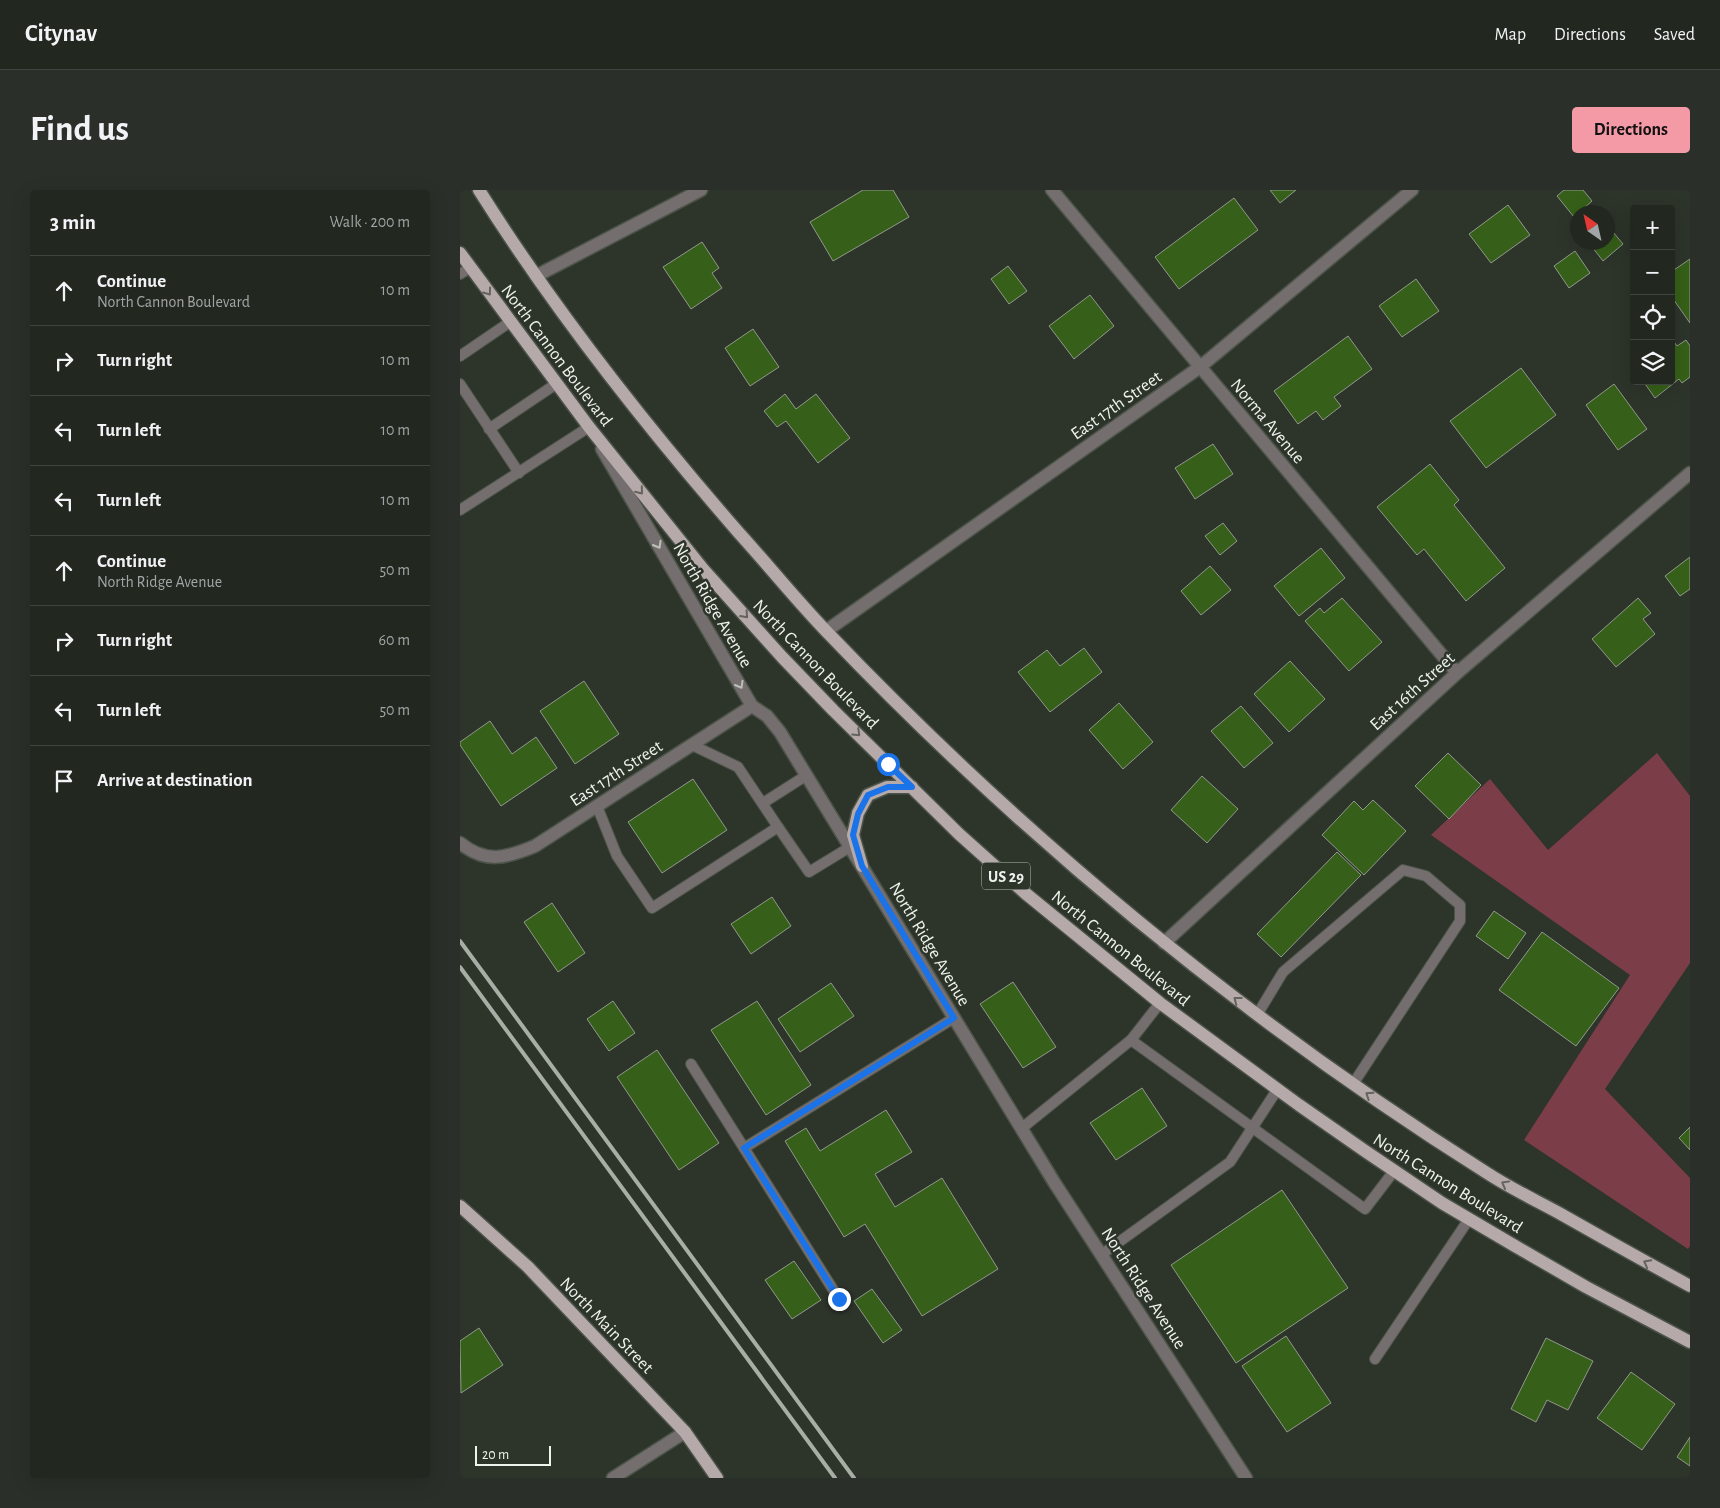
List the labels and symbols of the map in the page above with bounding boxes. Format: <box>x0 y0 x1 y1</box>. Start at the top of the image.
north arrow <box>1570 205 1615 250</box>
street label: North Cannon Boulevard <box>497 281 615 430</box>
one-way arrow <box>482 287 492 296</box>
street label: East 17th Street <box>1068 368 1165 444</box>
street label: Norma Avenue <box>1227 376 1308 467</box>
one-way arrow <box>634 486 643 495</box>
one-way arrow <box>651 540 661 549</box>
street label: North Ridge Avenue <box>669 540 755 671</box>
street label: North Cannon Boulevard <box>749 597 882 733</box>
one-way arrow <box>739 610 748 619</box>
street label: East 16th Street <box>1367 649 1459 734</box>
one-way arrow <box>734 680 744 689</box>
one-way arrow <box>851 727 860 736</box>
street label: East 17th Street <box>567 737 666 810</box>
route start <box>877 753 900 776</box>
road number: US 29 <box>982 862 1030 889</box>
street label: North Ridge Avenue <box>885 880 973 1009</box>
street label: North Cannon Boulevard <box>1048 888 1193 1010</box>
one-way arrow <box>1234 997 1243 1005</box>
one-way arrow <box>1366 1092 1375 1101</box>
street label: North Cannon Boulevard <box>1370 1131 1525 1237</box>
one-way arrow <box>1502 1180 1511 1190</box>
street label: North Ridge Avenue <box>1097 1225 1189 1352</box>
one-way arrow <box>1643 1259 1652 1269</box>
street label: North Main Street <box>556 1274 657 1377</box>
route end <box>828 1288 851 1311</box>
scale bar <box>475 1443 551 1466</box>

